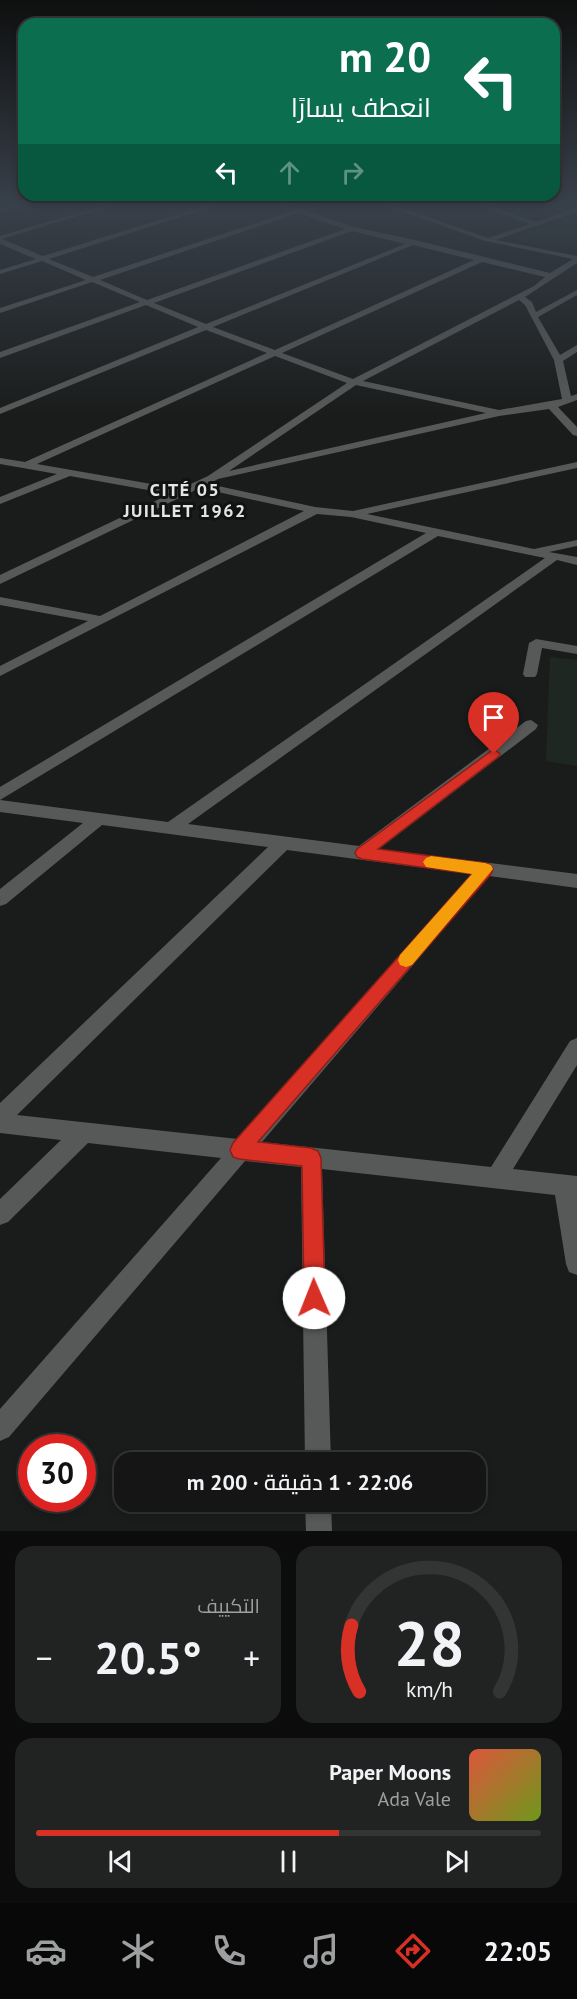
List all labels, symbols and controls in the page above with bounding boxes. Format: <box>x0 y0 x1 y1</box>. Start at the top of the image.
text: 20 m <box>339 29 431 84</box>
icon: left <box>452 42 530 120</box>
text: انعطف يسارًا <box>291 90 431 124</box>
icon: left <box>210 156 243 189</box>
icon: ahead <box>273 156 306 189</box>
icon: right <box>336 156 369 189</box>
district label: CITÉ 05 JUILLET 1962 <box>122 478 247 522</box>
pin <box>468 692 519 754</box>
icon: arrive <box>477 701 510 734</box>
position arrow <box>282 1266 346 1330</box>
speed limit sign: 30 <box>18 1434 96 1512</box>
text: 22:06 · 1 دقيقة · 200 m <box>187 1468 413 1496</box>
text: التكييف <box>197 1593 260 1619</box>
text: 28 <box>394 1602 464 1683</box>
text: 20.5° <box>94 1628 202 1686</box>
text: − <box>36 1636 53 1679</box>
text: + <box>243 1636 260 1679</box>
text: km/h <box>405 1675 452 1703</box>
text: Paper Moons <box>329 1758 451 1786</box>
text: Ada Vale <box>378 1786 451 1812</box>
icon: previous <box>104 1845 137 1878</box>
icon: pause <box>272 1845 305 1878</box>
icon: next <box>440 1845 473 1878</box>
icon: car <box>25 1930 67 1972</box>
icon: climate <box>117 1930 159 1972</box>
icon: phone <box>208 1930 250 1972</box>
icon: music <box>300 1930 342 1972</box>
icon: directions <box>392 1930 434 1972</box>
text: 22:05 <box>484 1934 552 1968</box>

